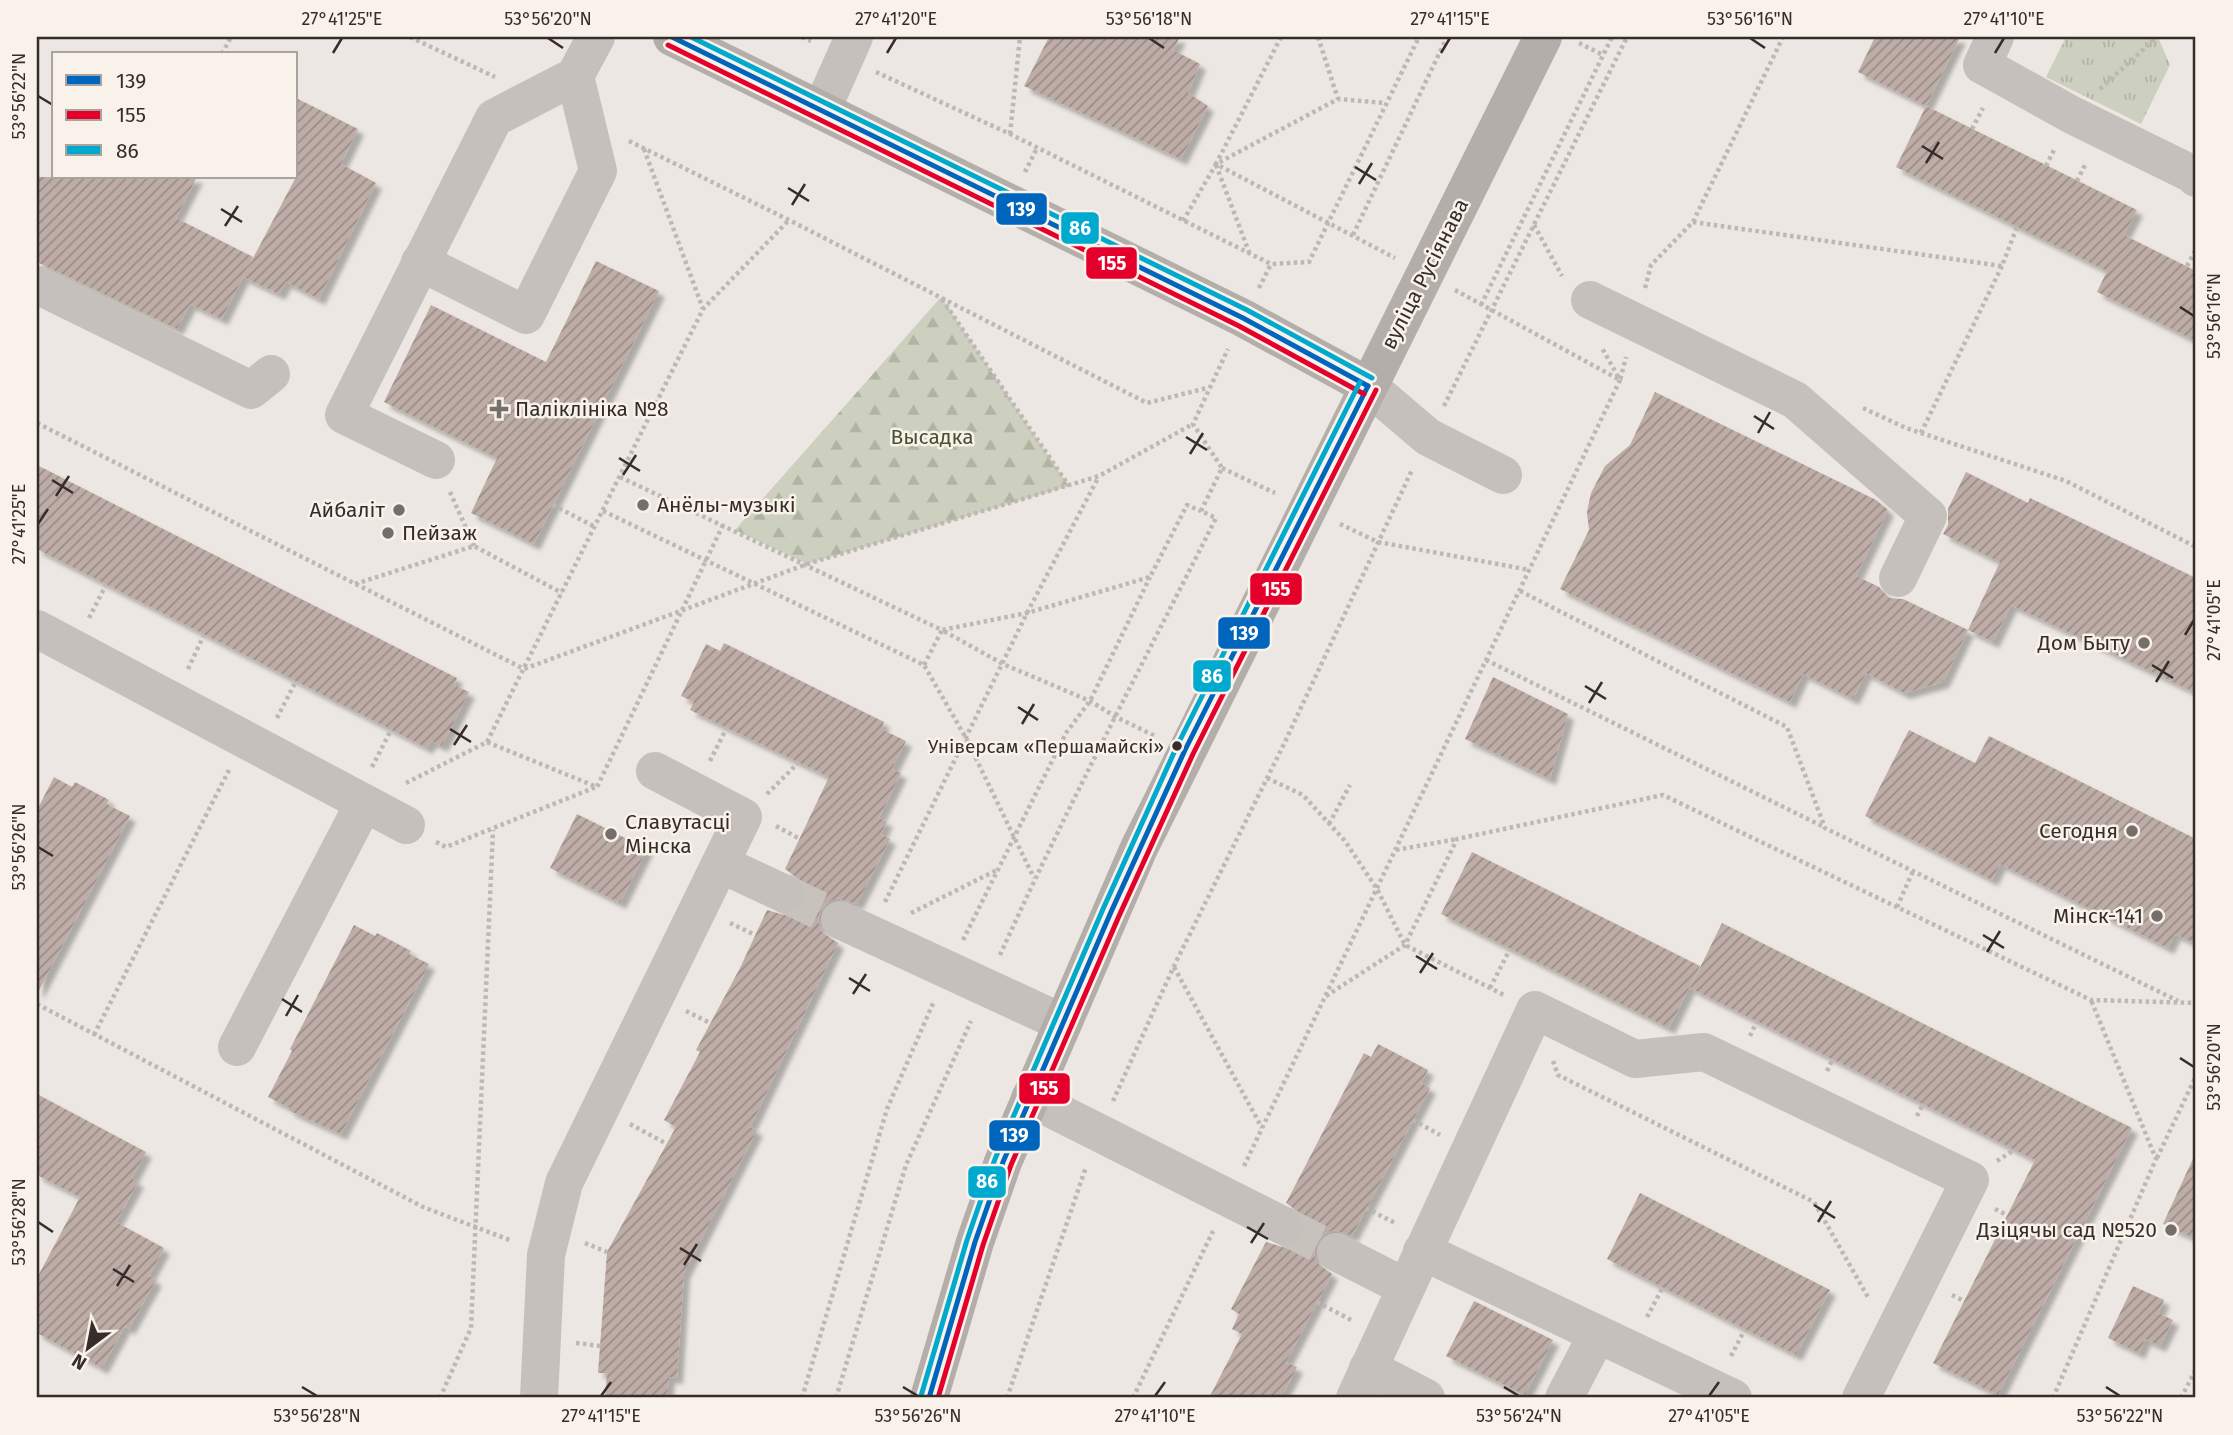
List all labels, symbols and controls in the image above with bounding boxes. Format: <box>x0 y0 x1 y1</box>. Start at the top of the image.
text: 27°41'25"E <box>302 8 382 30</box>
text: 53°56'20"N <box>504 8 592 30</box>
text: 27°41'20"E <box>855 8 937 30</box>
text: 53°56'18"N <box>1106 8 1192 30</box>
text: 27°41'15"E <box>1410 8 1490 30</box>
text: 53°56'16"N <box>1707 8 1793 30</box>
text: 27°41'10"E <box>1963 8 2045 30</box>
legend <box>52 52 298 178</box>
text: 53°56'22"N <box>8 53 30 139</box>
text: 139 <box>116 68 146 94</box>
text: 155 <box>116 102 146 128</box>
text: 86 <box>116 138 139 164</box>
line badge: 139 <box>995 192 1048 226</box>
street label: вуліца Русіянава <box>1376 194 1474 354</box>
text: 139 <box>1006 198 1036 221</box>
line badge: 86 <box>1060 211 1100 245</box>
text: 86 <box>1069 217 1091 240</box>
line badge: 155 <box>1085 246 1138 280</box>
text: 155 <box>1097 252 1127 275</box>
text: 53°56'16"N <box>2203 273 2225 359</box>
place label: Паліклініка №8 <box>515 396 669 422</box>
marker: Паліклініка №8 <box>489 399 509 419</box>
park label: Высадка <box>890 424 974 450</box>
text: 27°41'25"E <box>8 484 30 564</box>
place label: Анёлы-музыкі <box>657 492 796 518</box>
place label: Айбаліт <box>310 497 386 523</box>
marker: Анёлы-музыкі <box>635 497 651 513</box>
marker: Айбаліт <box>391 502 407 518</box>
place label: Пейзаж <box>402 520 477 546</box>
marker: Пейзаж <box>380 525 396 541</box>
line badge: 155 <box>1249 572 1303 606</box>
text: 155 <box>1261 578 1291 601</box>
text: 27°41'05"E <box>2203 579 2225 661</box>
line badge: 139 <box>1217 616 1271 650</box>
text: 139 <box>1229 622 1259 645</box>
place label: Дом Быту <box>2037 630 2131 656</box>
marker: Дом Быту <box>2136 635 2152 651</box>
line badge: 86 <box>1192 659 1232 693</box>
text: 86 <box>1201 665 1223 688</box>
place label: Універсам «Першамайскі» <box>928 735 1164 758</box>
marker: Універсам «Першамайскі» <box>1170 739 1184 753</box>
text: 53°56'26"N <box>8 803 30 891</box>
place label: Славутасці Мінска <box>625 809 730 859</box>
place label: Сегодня <box>2039 818 2118 844</box>
marker: Сегодня <box>2124 823 2140 839</box>
marker: Славутасці Мінска <box>603 826 619 842</box>
place label: Мінск-141 <box>2053 903 2143 929</box>
marker: Мінск-141 <box>2149 908 2165 924</box>
text: 53°56'20"N <box>2203 1023 2225 1111</box>
line badge: 155 <box>1018 1072 1071 1105</box>
text: 155 <box>1029 1077 1059 1100</box>
line badge: 139 <box>988 1119 1041 1152</box>
text: 139 <box>999 1124 1029 1147</box>
line badge: 86 <box>967 1165 1007 1199</box>
text: 86 <box>976 1170 998 1193</box>
text: 53°56'28"N <box>8 1178 30 1266</box>
place label: Дзіцячы сад №520 <box>1976 1217 2157 1243</box>
marker: Дзіцячы сад №520 <box>2163 1222 2179 1238</box>
north arrow <box>52 1312 122 1382</box>
text: N <box>68 1349 91 1375</box>
text: 53°56'28"N <box>273 1405 361 1427</box>
text: 27°41'15"E <box>561 1405 641 1427</box>
text: 53°56'26"N <box>874 1405 962 1427</box>
text: 27°41'10"E <box>1114 1405 1196 1427</box>
text: 53°56'24"N <box>1476 1405 1562 1427</box>
text: 27°41'05"E <box>1668 1405 1750 1427</box>
text: 53°56'22"N <box>2077 1405 2163 1427</box>

